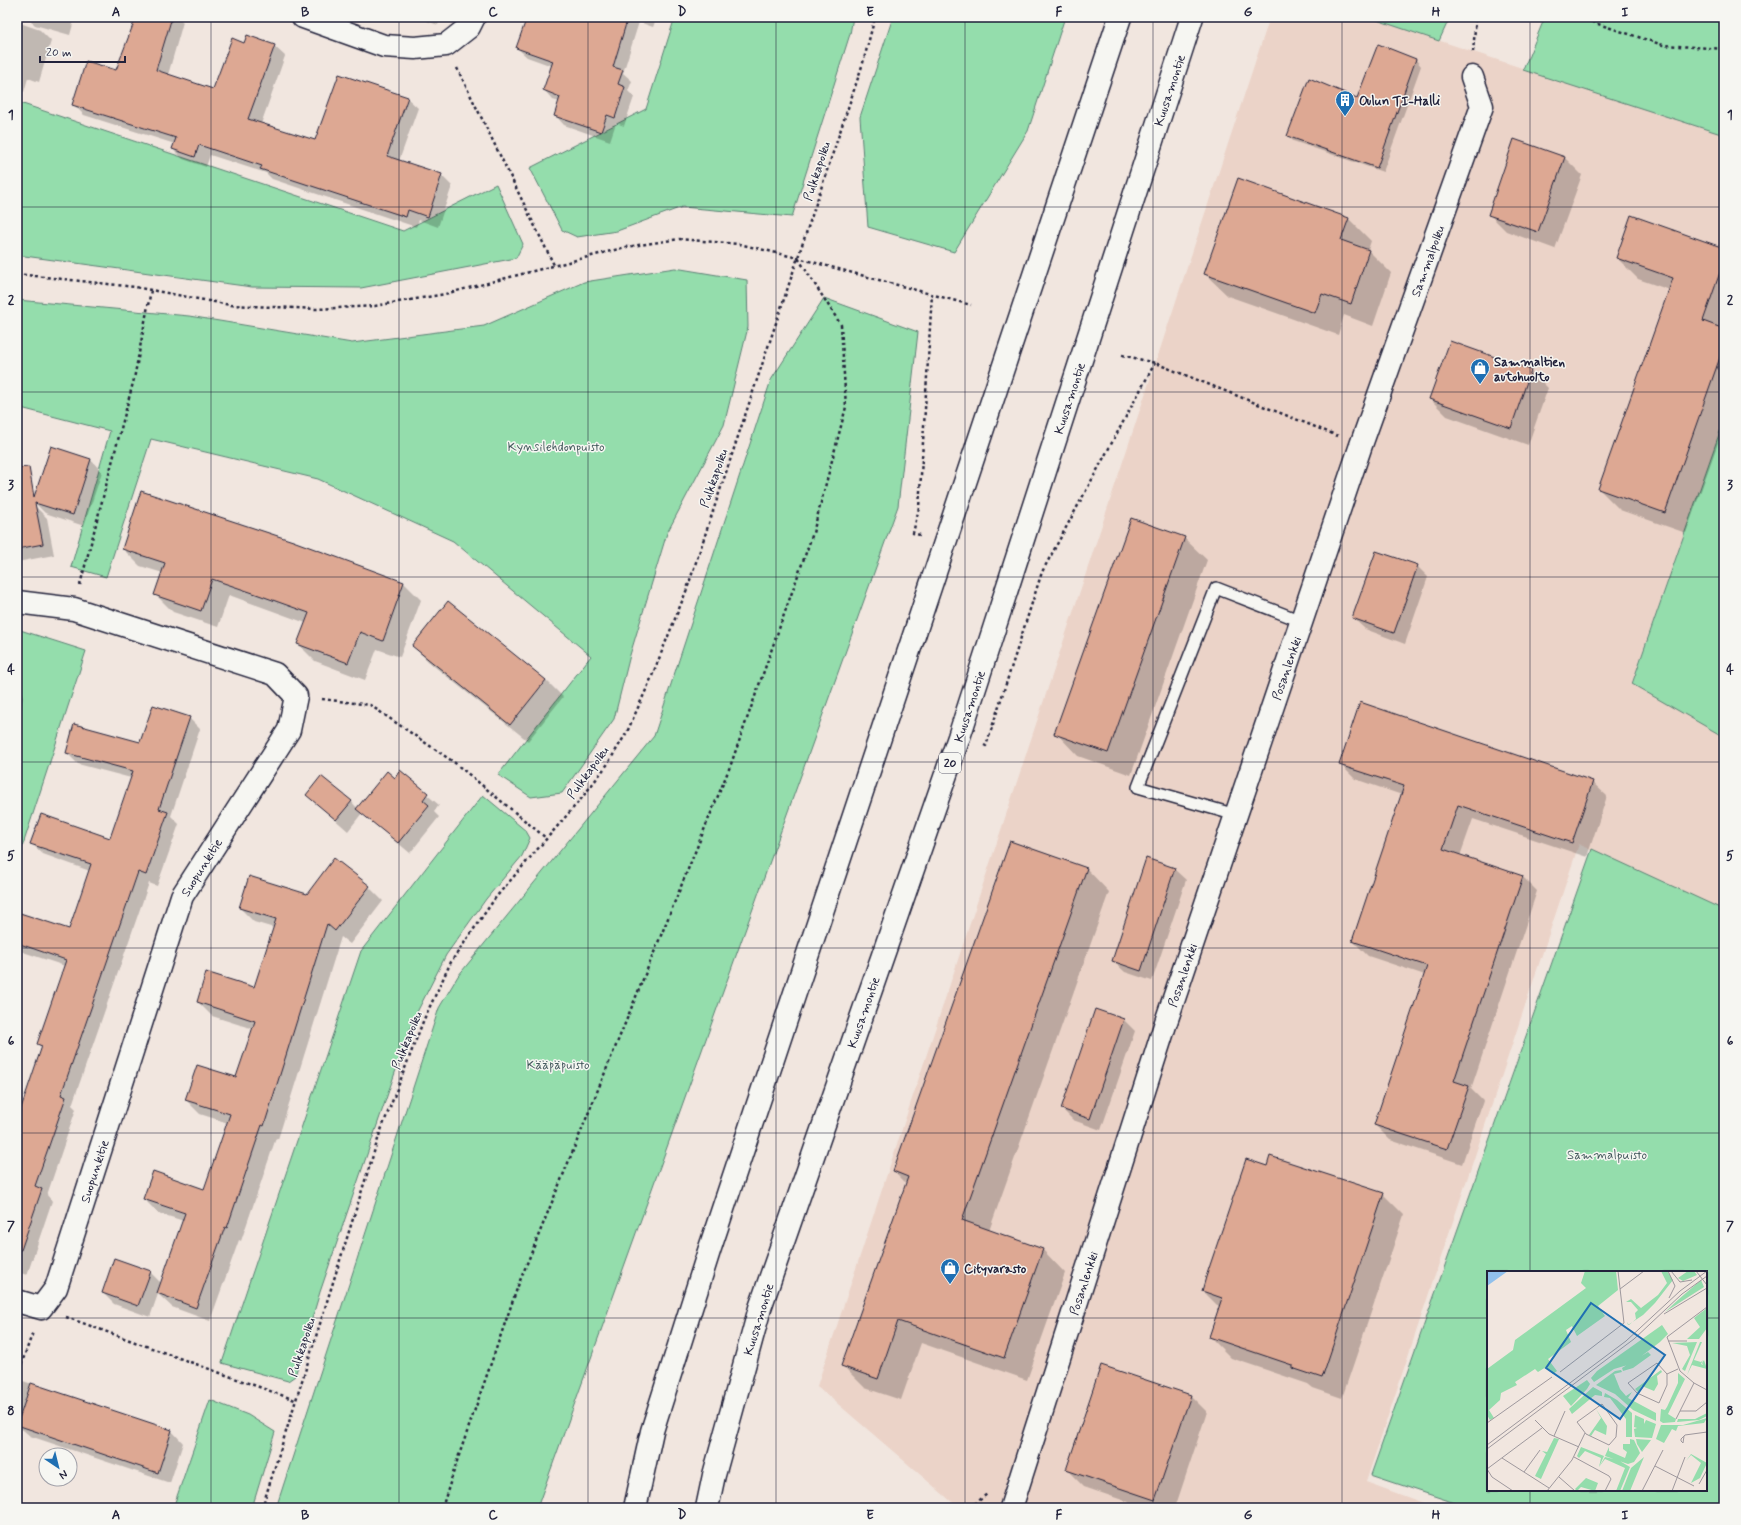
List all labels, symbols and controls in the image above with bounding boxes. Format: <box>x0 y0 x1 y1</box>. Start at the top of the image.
text: A <box>112 4 120 21</box>
text: B <box>301 4 310 21</box>
text: C <box>488 4 498 21</box>
text: D <box>678 4 687 21</box>
text: E <box>866 4 874 21</box>
text: F <box>1056 4 1063 21</box>
text: G <box>1244 4 1253 21</box>
text: H <box>1432 4 1441 21</box>
text: I <box>1622 4 1629 21</box>
scale bar <box>40 38 125 64</box>
text: 20 m <box>46 45 72 61</box>
street label: Kuusamontie <box>1151 52 1190 129</box>
building icon: Oulun TI-Halli <box>1334 89 1356 117</box>
place label: Oulun TI-Halli <box>1359 93 1440 110</box>
text: 1 <box>8 107 14 124</box>
text: 1 <box>1727 107 1733 124</box>
street label: Pulkkapolku <box>800 140 835 203</box>
street label: Sammalpolku <box>1408 223 1449 300</box>
text: 2 <box>8 292 15 309</box>
text: 2 <box>1727 292 1734 309</box>
place label: Sammaltien autohuolto <box>1494 354 1565 386</box>
shop icon: Sammaltien autohuolto <box>1469 357 1491 385</box>
street label: Kuusamontie <box>1051 360 1090 437</box>
park label: Kynsilehdonpuisto <box>507 439 605 456</box>
street label: Pulkkapolku <box>696 447 732 510</box>
text: 3 <box>8 477 14 494</box>
text: 3 <box>1727 477 1733 494</box>
street label: Posanlenkki <box>1269 634 1306 703</box>
text: 4 <box>7 662 15 679</box>
text: 4 <box>1726 662 1734 679</box>
street label: Kuusamontie <box>951 668 990 745</box>
street label: Pulkkapolku <box>563 743 613 803</box>
road number: 20 <box>939 753 961 773</box>
street label: Suopunkitie <box>178 835 227 900</box>
text: 5 <box>7 848 15 865</box>
text: 5 <box>1726 848 1734 865</box>
street label: Posanlenkki <box>1165 941 1202 1010</box>
street label: Kuusamontie <box>844 974 885 1051</box>
street label: Pulkkapolku <box>388 1009 427 1072</box>
text: 6 <box>8 1033 15 1050</box>
text: 6 <box>1727 1033 1734 1050</box>
park label: Kääpäpuisto <box>526 1057 590 1074</box>
street label: Suopunkitie <box>77 1138 114 1205</box>
park label: Sammalpuisto <box>1567 1147 1647 1164</box>
text: 7 <box>7 1218 15 1235</box>
text: 7 <box>1726 1218 1734 1235</box>
street label: Posanlenkki <box>1066 1249 1103 1318</box>
shop icon: Cityvarasto <box>939 1257 961 1285</box>
place label: Cityvarasto <box>964 1261 1027 1278</box>
inset map <box>1487 1271 1707 1491</box>
street label: Kuusamontie <box>740 1281 778 1358</box>
street label: Pulkkapolku <box>285 1316 320 1379</box>
text: 8 <box>7 1403 15 1420</box>
text: 8 <box>1726 1403 1734 1420</box>
north arrow <box>38 1447 78 1487</box>
text: N <box>56 1467 70 1482</box>
text: A <box>112 1507 120 1524</box>
text: B <box>301 1507 310 1524</box>
text: C <box>488 1507 498 1524</box>
text: D <box>678 1507 687 1524</box>
text: E <box>866 1507 874 1524</box>
text: F <box>1056 1507 1063 1524</box>
text: G <box>1244 1507 1253 1524</box>
text: H <box>1432 1507 1441 1524</box>
text: I <box>1622 1507 1629 1524</box>

